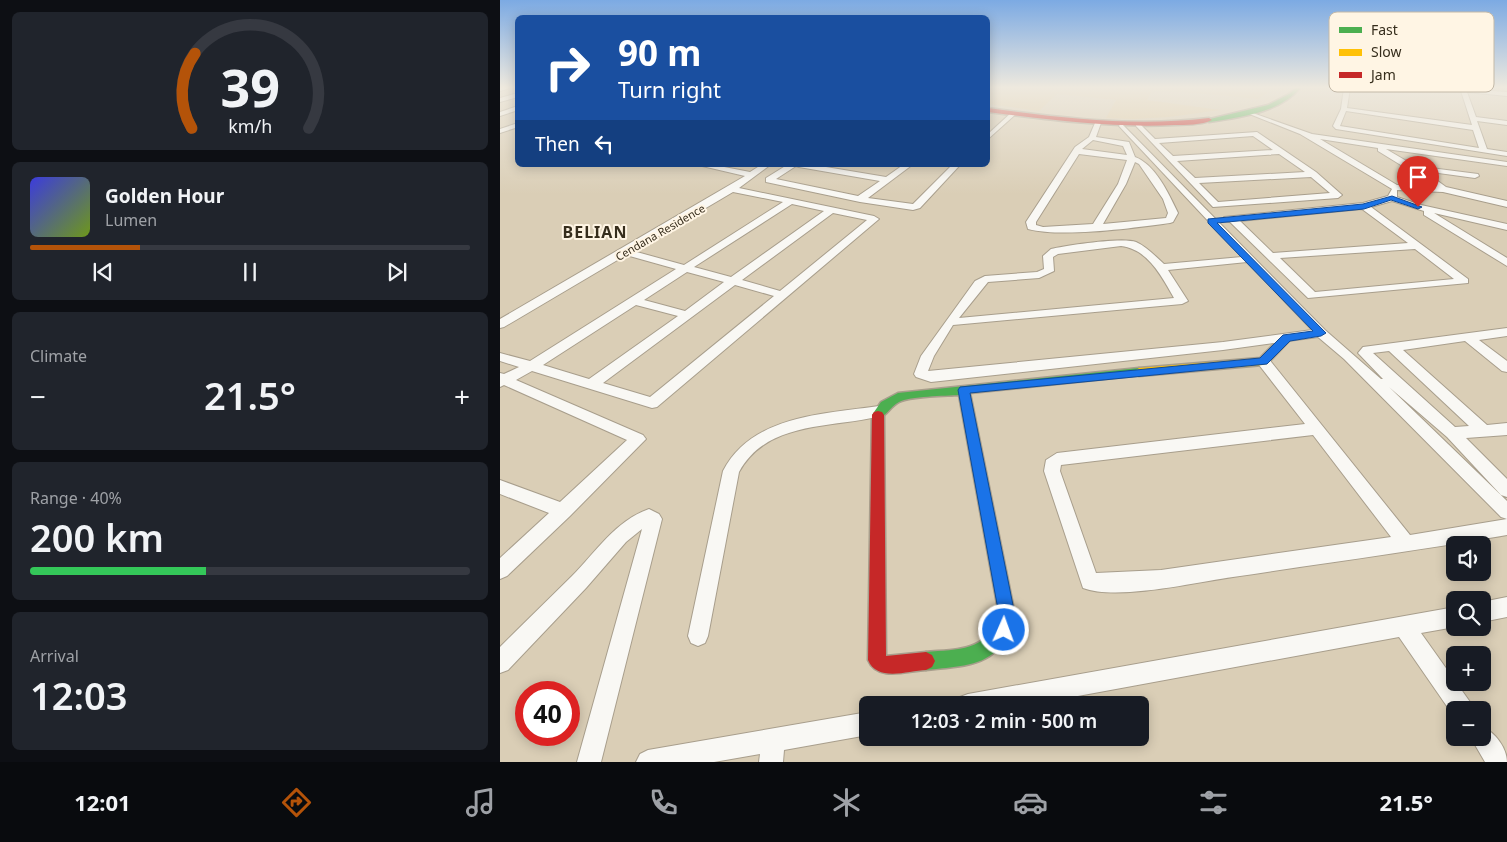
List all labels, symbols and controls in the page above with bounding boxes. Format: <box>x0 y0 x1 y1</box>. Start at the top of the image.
legend <box>1329 12 1494 92</box>
text: Fast <box>1371 20 1398 39</box>
text: 90 m <box>618 29 701 76</box>
icon: right <box>535 35 600 100</box>
text: Slow <box>1371 42 1402 61</box>
text: 39 <box>220 51 280 122</box>
text: Jam <box>1369 65 1396 84</box>
text: Turn right <box>618 74 721 104</box>
text: km/h <box>228 114 272 138</box>
icon: left <box>590 130 618 158</box>
text: Then <box>535 131 580 157</box>
pin <box>1397 156 1439 207</box>
icon: arrive <box>1404 163 1432 191</box>
text: Golden Hour <box>105 183 224 209</box>
street label: Cendana Residence <box>612 200 708 264</box>
text: Lumen <box>105 209 157 231</box>
district label: BELIAN <box>563 221 627 243</box>
icon: previous <box>89 258 117 286</box>
icon: pause <box>236 258 264 286</box>
icon: next <box>383 258 411 286</box>
text: Climate <box>30 345 87 367</box>
text: 21.5° <box>204 369 296 421</box>
text: − <box>30 377 46 415</box>
text: + <box>454 377 470 415</box>
text: Range · 40% <box>30 487 122 509</box>
text: 200 km <box>30 511 164 563</box>
map controls <box>1446 536 1491 746</box>
button: sound <box>1446 536 1491 581</box>
button: search <box>1446 591 1491 636</box>
position arrow <box>977 603 1029 655</box>
text: Arrival <box>30 645 79 667</box>
button: + <box>1446 646 1491 691</box>
text: 12:03 <box>30 669 127 721</box>
speed limit sign: 40 <box>515 681 580 746</box>
button: − <box>1446 701 1491 746</box>
text: 12:03 · 2 min · 500 m <box>911 708 1097 734</box>
icon: directions <box>279 785 314 820</box>
icon: music <box>463 785 498 820</box>
icon: phone <box>646 785 681 820</box>
icon: climate <box>829 785 864 820</box>
icon: car <box>1013 785 1048 820</box>
icon: filters <box>1196 785 1231 820</box>
text: 12:01 <box>74 787 131 817</box>
text: 21.5° <box>1379 787 1433 817</box>

